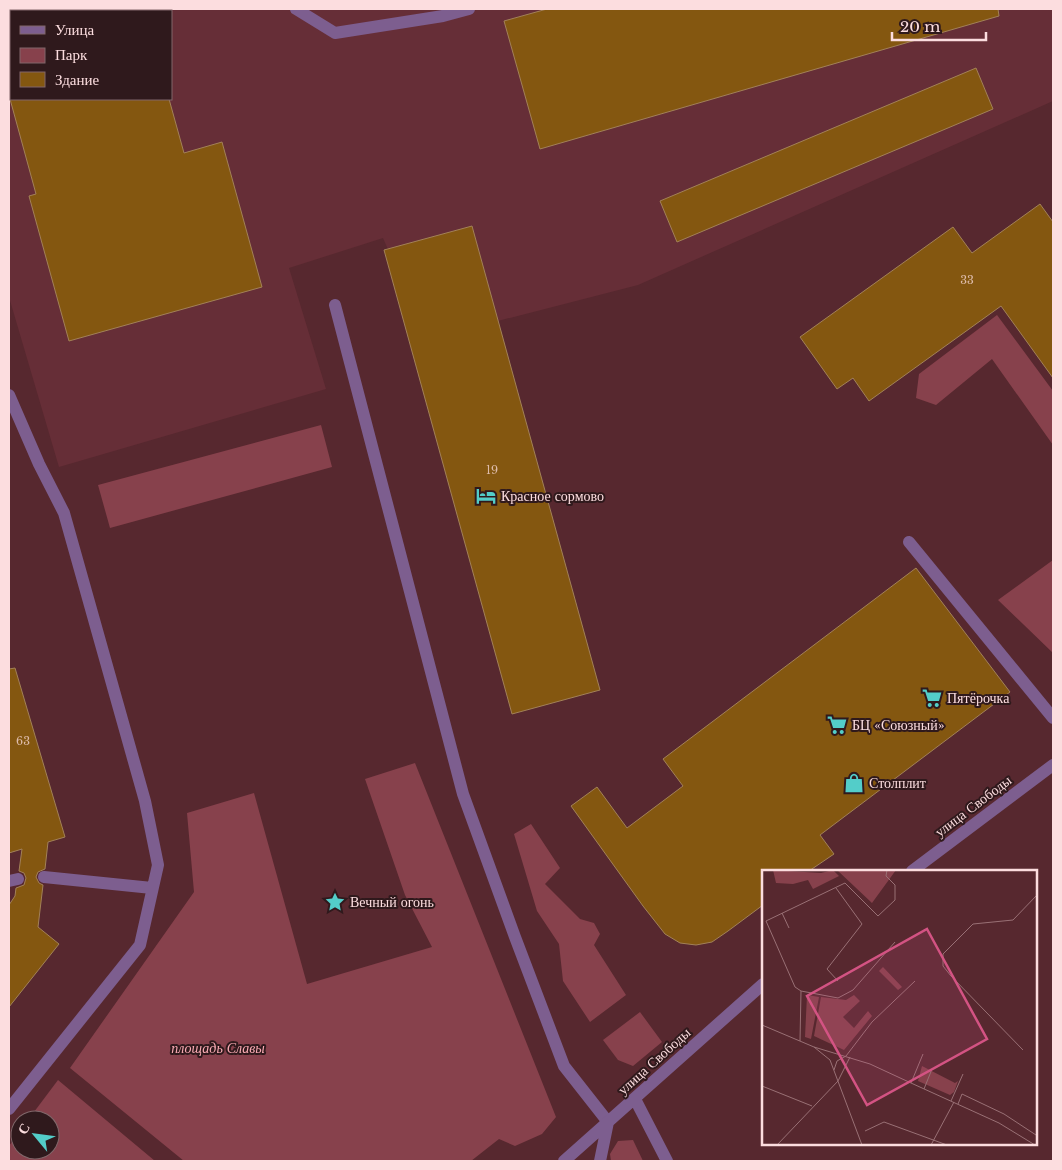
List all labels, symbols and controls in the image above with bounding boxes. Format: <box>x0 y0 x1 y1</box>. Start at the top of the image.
legend <box>10 10 172 100</box>
scale bar <box>892 10 986 42</box>
text: 20 m <box>900 17 940 36</box>
text: Улица <box>55 20 94 39</box>
text: Парк <box>55 45 88 64</box>
text: Здание <box>55 70 99 89</box>
house number: 33 <box>960 273 974 287</box>
house number: 19 <box>486 463 498 477</box>
hotel icon: Красное сормово <box>475 485 497 507</box>
place label: Красное сормово <box>501 487 604 505</box>
supermarket icon: Пятёрочка <box>921 687 943 709</box>
place label: Пятёрочка <box>947 689 1010 707</box>
supermarket icon: БЦ «Союзный» <box>826 714 848 736</box>
place label: БЦ «Союзный» <box>852 716 945 734</box>
house number: 63 <box>16 734 30 748</box>
street label: улица Свободы <box>931 771 1015 841</box>
shop icon: Столплит <box>843 772 865 794</box>
place label: Столплит <box>869 774 926 792</box>
inset map <box>762 870 1037 1145</box>
place icon: Вечный огонь <box>324 891 346 913</box>
place label: Вечный огонь <box>350 893 434 911</box>
street label: улица Свободы <box>614 1023 695 1098</box>
park label: площадь Славы <box>171 1039 265 1057</box>
north arrow <box>10 1110 60 1160</box>
text: С <box>13 1120 34 1137</box>

